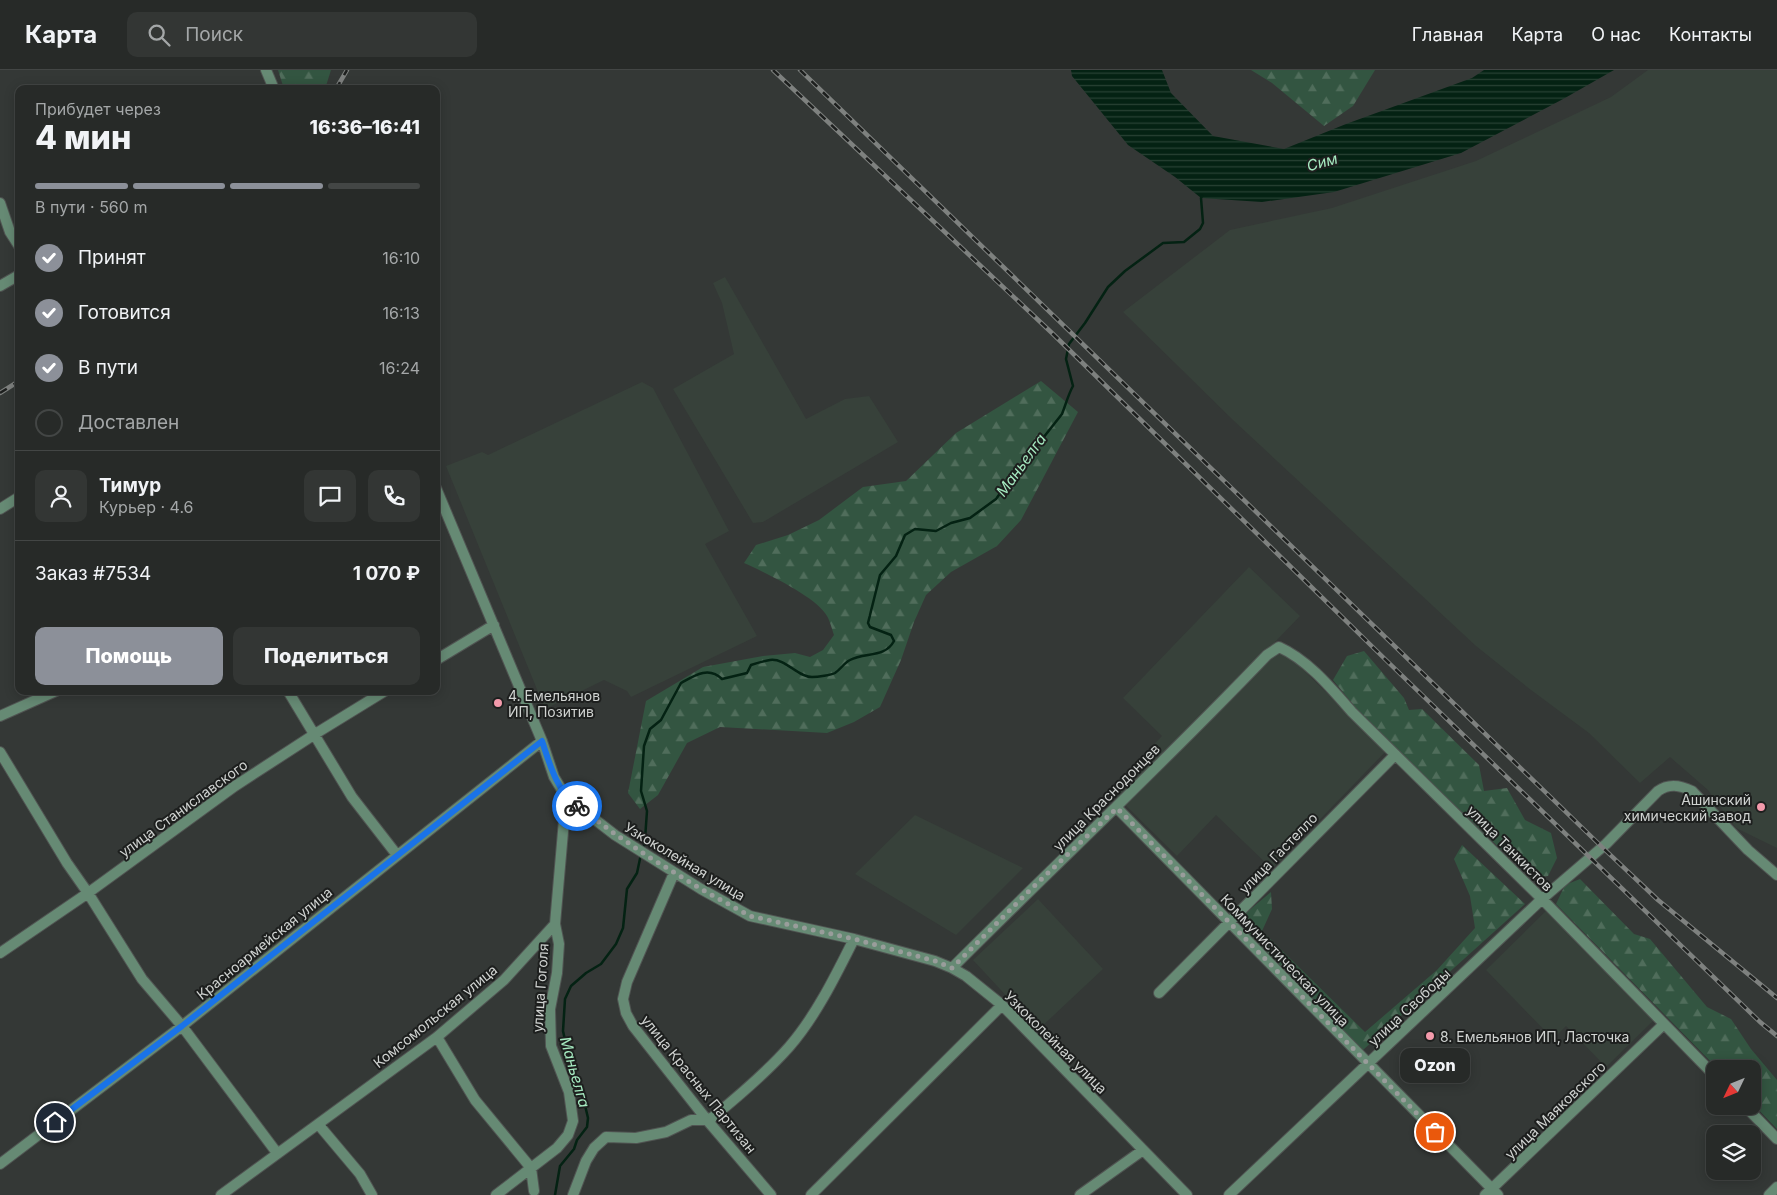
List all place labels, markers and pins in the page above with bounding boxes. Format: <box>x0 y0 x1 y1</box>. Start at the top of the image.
place label: 4. Емельянов ИП, Позитив <box>508 687 600 720</box>
marker: 4. Емельянов ИП, Позитив <box>492 697 504 709</box>
place label: Ашинский химический завод <box>1624 791 1751 824</box>
marker: Ашинский химический завод <box>1755 801 1767 813</box>
place label: 8. Емельянов ИП, Ласточка <box>1440 1028 1629 1045</box>
marker: 8. Емельянов ИП, Ласточка <box>1424 1030 1436 1042</box>
callout: Ozon <box>1400 1047 1470 1082</box>
pin <box>34 1101 76 1143</box>
pin <box>1414 1111 1456 1153</box>

